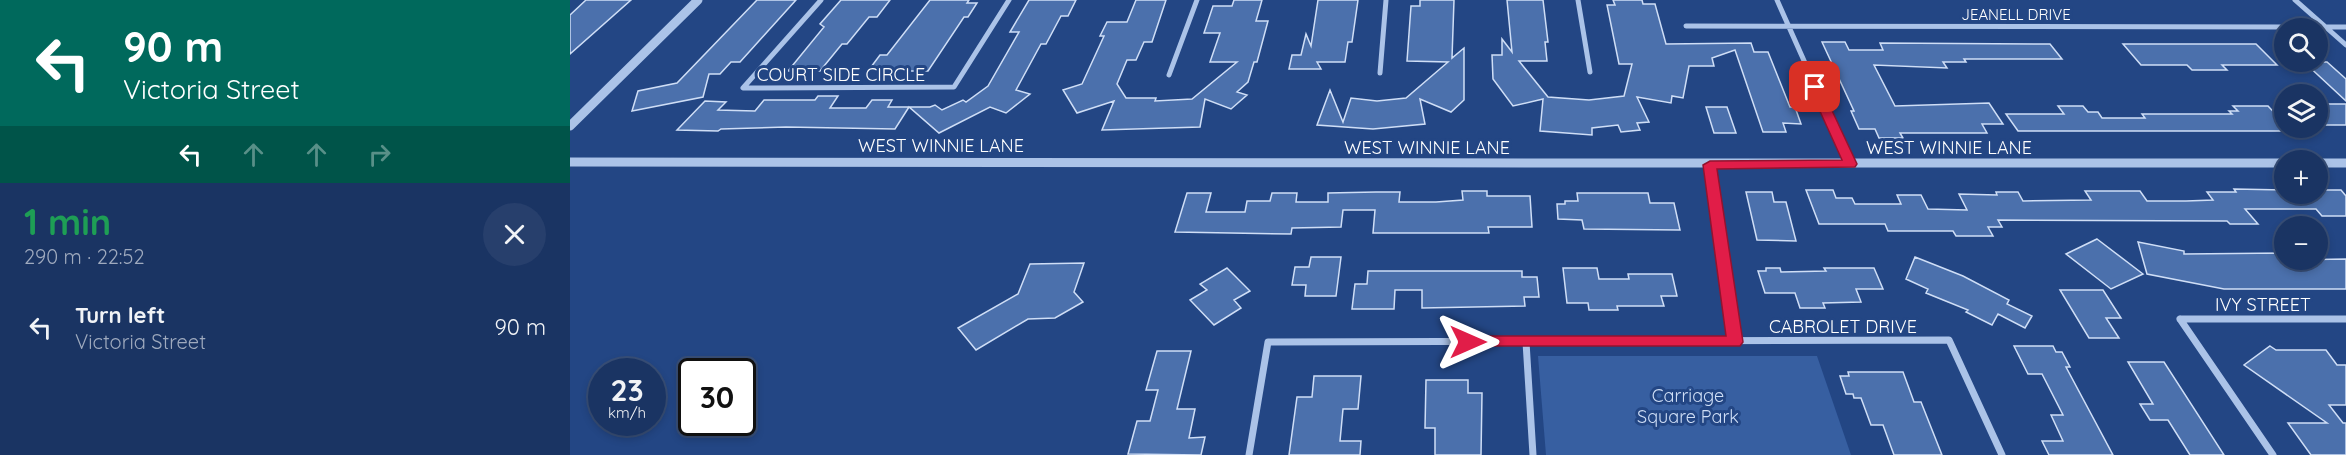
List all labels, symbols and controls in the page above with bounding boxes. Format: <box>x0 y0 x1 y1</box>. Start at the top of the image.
street label: JEANELL DRIVE <box>1961 5 2071 24</box>
map controls <box>2274 18 2328 270</box>
button: search <box>2274 18 2328 72</box>
text: 90 m <box>123 20 223 73</box>
icon: left <box>24 24 102 102</box>
pin <box>1789 61 1840 112</box>
street label: COURT SIDE CIRCLE <box>757 63 925 86</box>
icon: arrive <box>1798 70 1831 103</box>
text: Victoria Street <box>123 72 300 106</box>
button: layers <box>2274 84 2328 138</box>
street label: WEST WINNIE LANE <box>858 134 1024 157</box>
street label: WEST WINNIE LANE <box>1344 136 1510 159</box>
street label: WEST WINNIE LANE <box>1866 136 2032 159</box>
icon: left <box>174 138 207 171</box>
icon: ahead <box>237 138 270 171</box>
icon: ahead <box>300 138 333 171</box>
icon: right <box>363 138 396 171</box>
button: + <box>2274 150 2328 204</box>
text: 1 min <box>24 199 111 244</box>
button: close <box>483 203 546 266</box>
button: − <box>2274 216 2328 270</box>
text: 290 m · 22:52 <box>24 244 145 269</box>
street label: IVY STREET <box>2215 293 2311 316</box>
text: Turn left <box>75 301 165 329</box>
position arrow <box>1436 310 1500 374</box>
icon: left <box>24 311 57 344</box>
text: 90 m <box>495 313 546 341</box>
street label: CABROLET DRIVE <box>1769 315 1917 338</box>
text: Victoria Street <box>75 329 206 354</box>
speed limit sign: 30 <box>678 358 756 436</box>
text: 23 <box>610 371 644 409</box>
park label: Carriage Square Park <box>1637 384 1739 428</box>
text: km/h <box>608 403 646 422</box>

